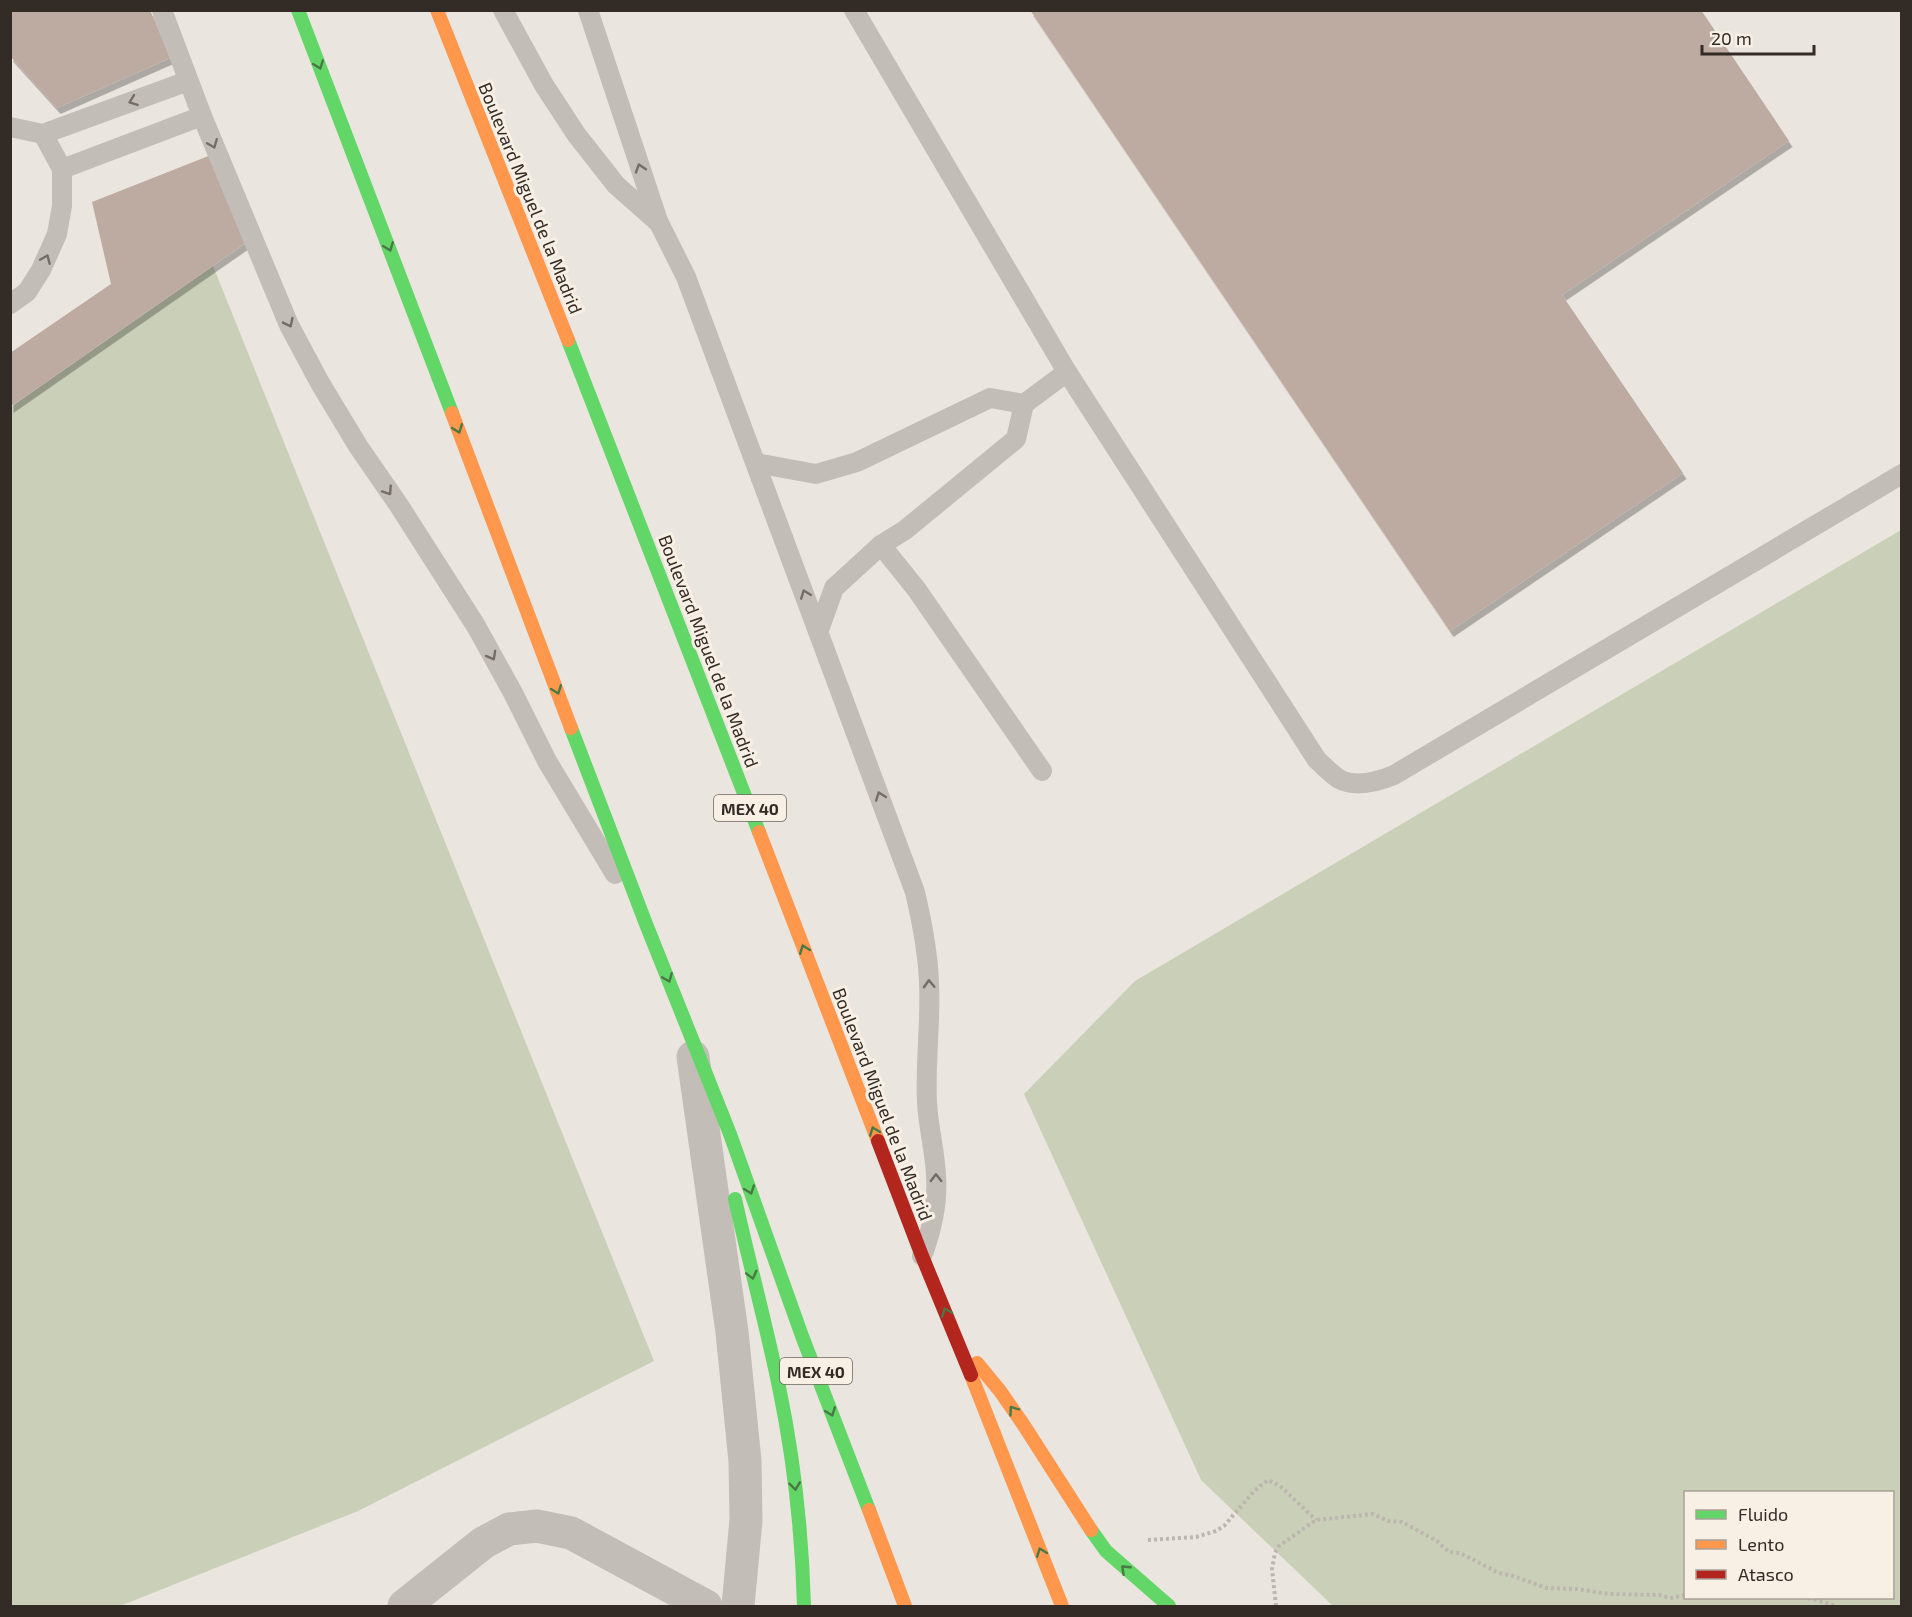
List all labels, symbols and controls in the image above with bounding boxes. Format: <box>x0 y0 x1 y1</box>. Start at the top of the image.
scale bar <box>1702 18 1814 56</box>
text: 20 m <box>1711 27 1752 49</box>
one-way arrow <box>312 59 325 70</box>
street label: Boulevard Miguel de la Madrid <box>474 79 588 317</box>
one-way arrow <box>129 94 139 107</box>
one-way arrow <box>206 137 218 148</box>
one-way arrow <box>635 163 647 174</box>
one-way arrow <box>382 241 394 252</box>
one-way arrow <box>39 255 51 266</box>
one-way arrow <box>281 317 293 328</box>
one-way arrow <box>451 424 464 434</box>
one-way arrow <box>381 484 392 495</box>
street label: Boulevard Miguel de la Madrid <box>654 531 764 771</box>
one-way arrow <box>800 589 812 600</box>
one-way arrow <box>485 649 496 660</box>
one-way arrow <box>550 685 563 695</box>
one-way arrow <box>875 791 887 802</box>
road number: MEX 40 <box>714 795 786 821</box>
one-way arrow <box>799 944 811 955</box>
one-way arrow <box>661 972 673 983</box>
one-way arrow <box>923 979 936 988</box>
street label: Boulevard Miguel de la Madrid <box>828 984 938 1224</box>
one-way arrow <box>869 1126 881 1137</box>
one-way arrow <box>929 1173 942 1182</box>
one-way arrow <box>742 1184 755 1194</box>
one-way arrow <box>745 1269 758 1279</box>
one-way arrow <box>941 1307 953 1318</box>
road number: MEX 40 <box>780 1358 852 1384</box>
one-way arrow <box>1009 1405 1020 1416</box>
one-way arrow <box>824 1406 836 1417</box>
one-way arrow <box>788 1482 801 1491</box>
legend <box>1684 1491 1894 1599</box>
text: Fluido <box>1738 1503 1788 1525</box>
text: Lento <box>1738 1533 1784 1555</box>
one-way arrow <box>1035 1547 1048 1558</box>
text: Atasco <box>1738 1563 1794 1585</box>
one-way arrow <box>1121 1565 1132 1576</box>

